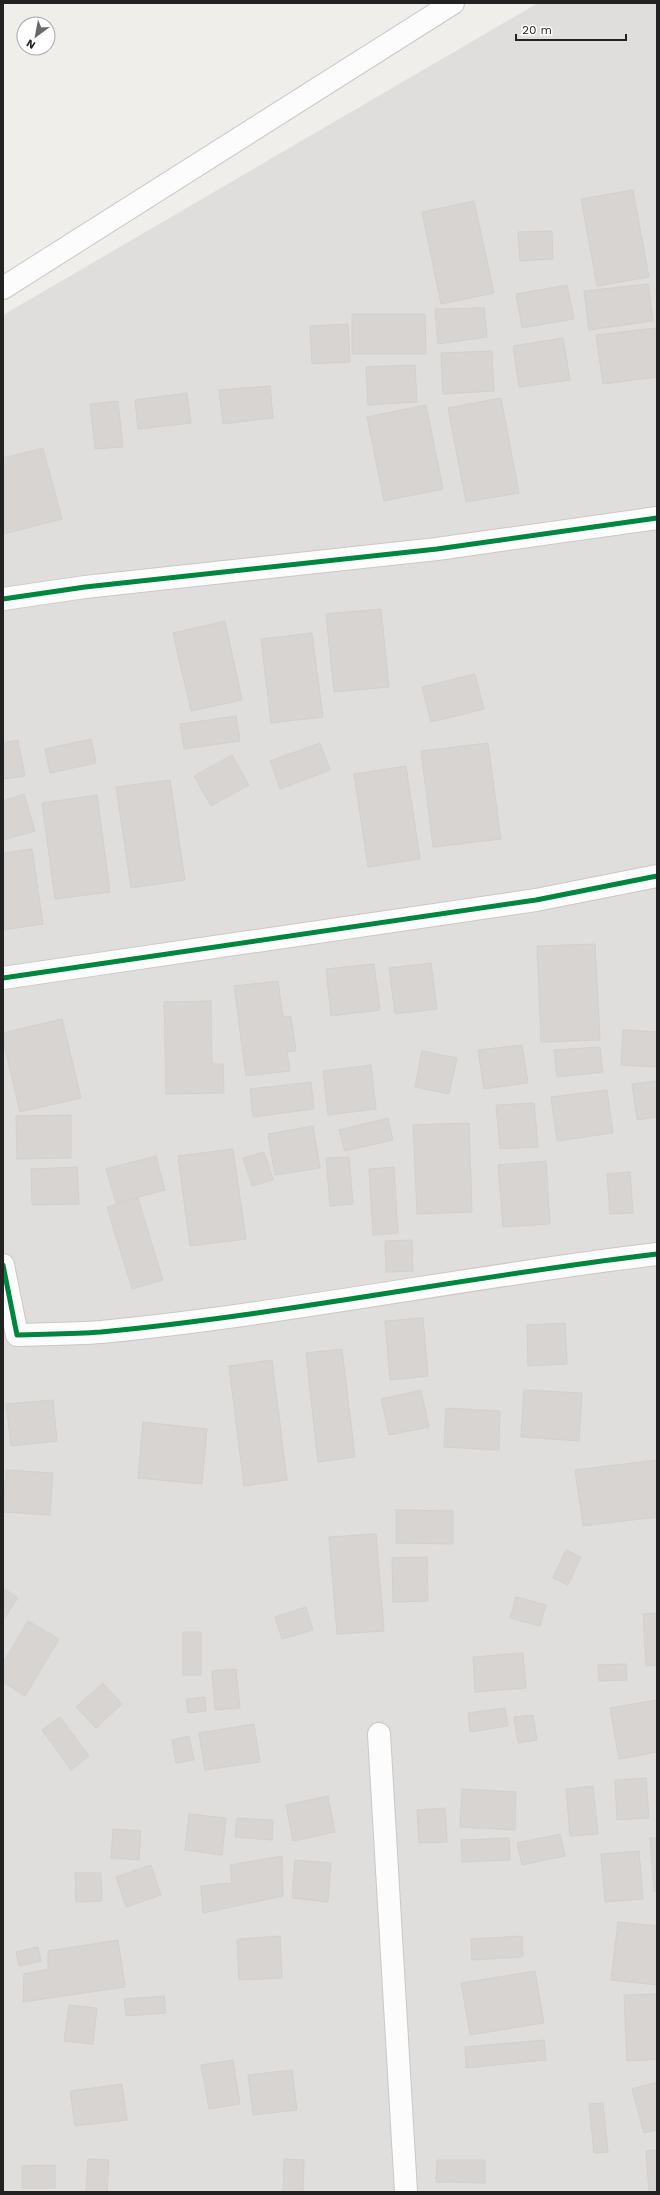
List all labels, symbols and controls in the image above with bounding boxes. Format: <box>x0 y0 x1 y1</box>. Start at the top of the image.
north arrow <box>16 16 56 56</box>
scale bar <box>516 16 626 42</box>
text: 20 m <box>522 23 552 37</box>
text: N <box>24 36 38 52</box>

